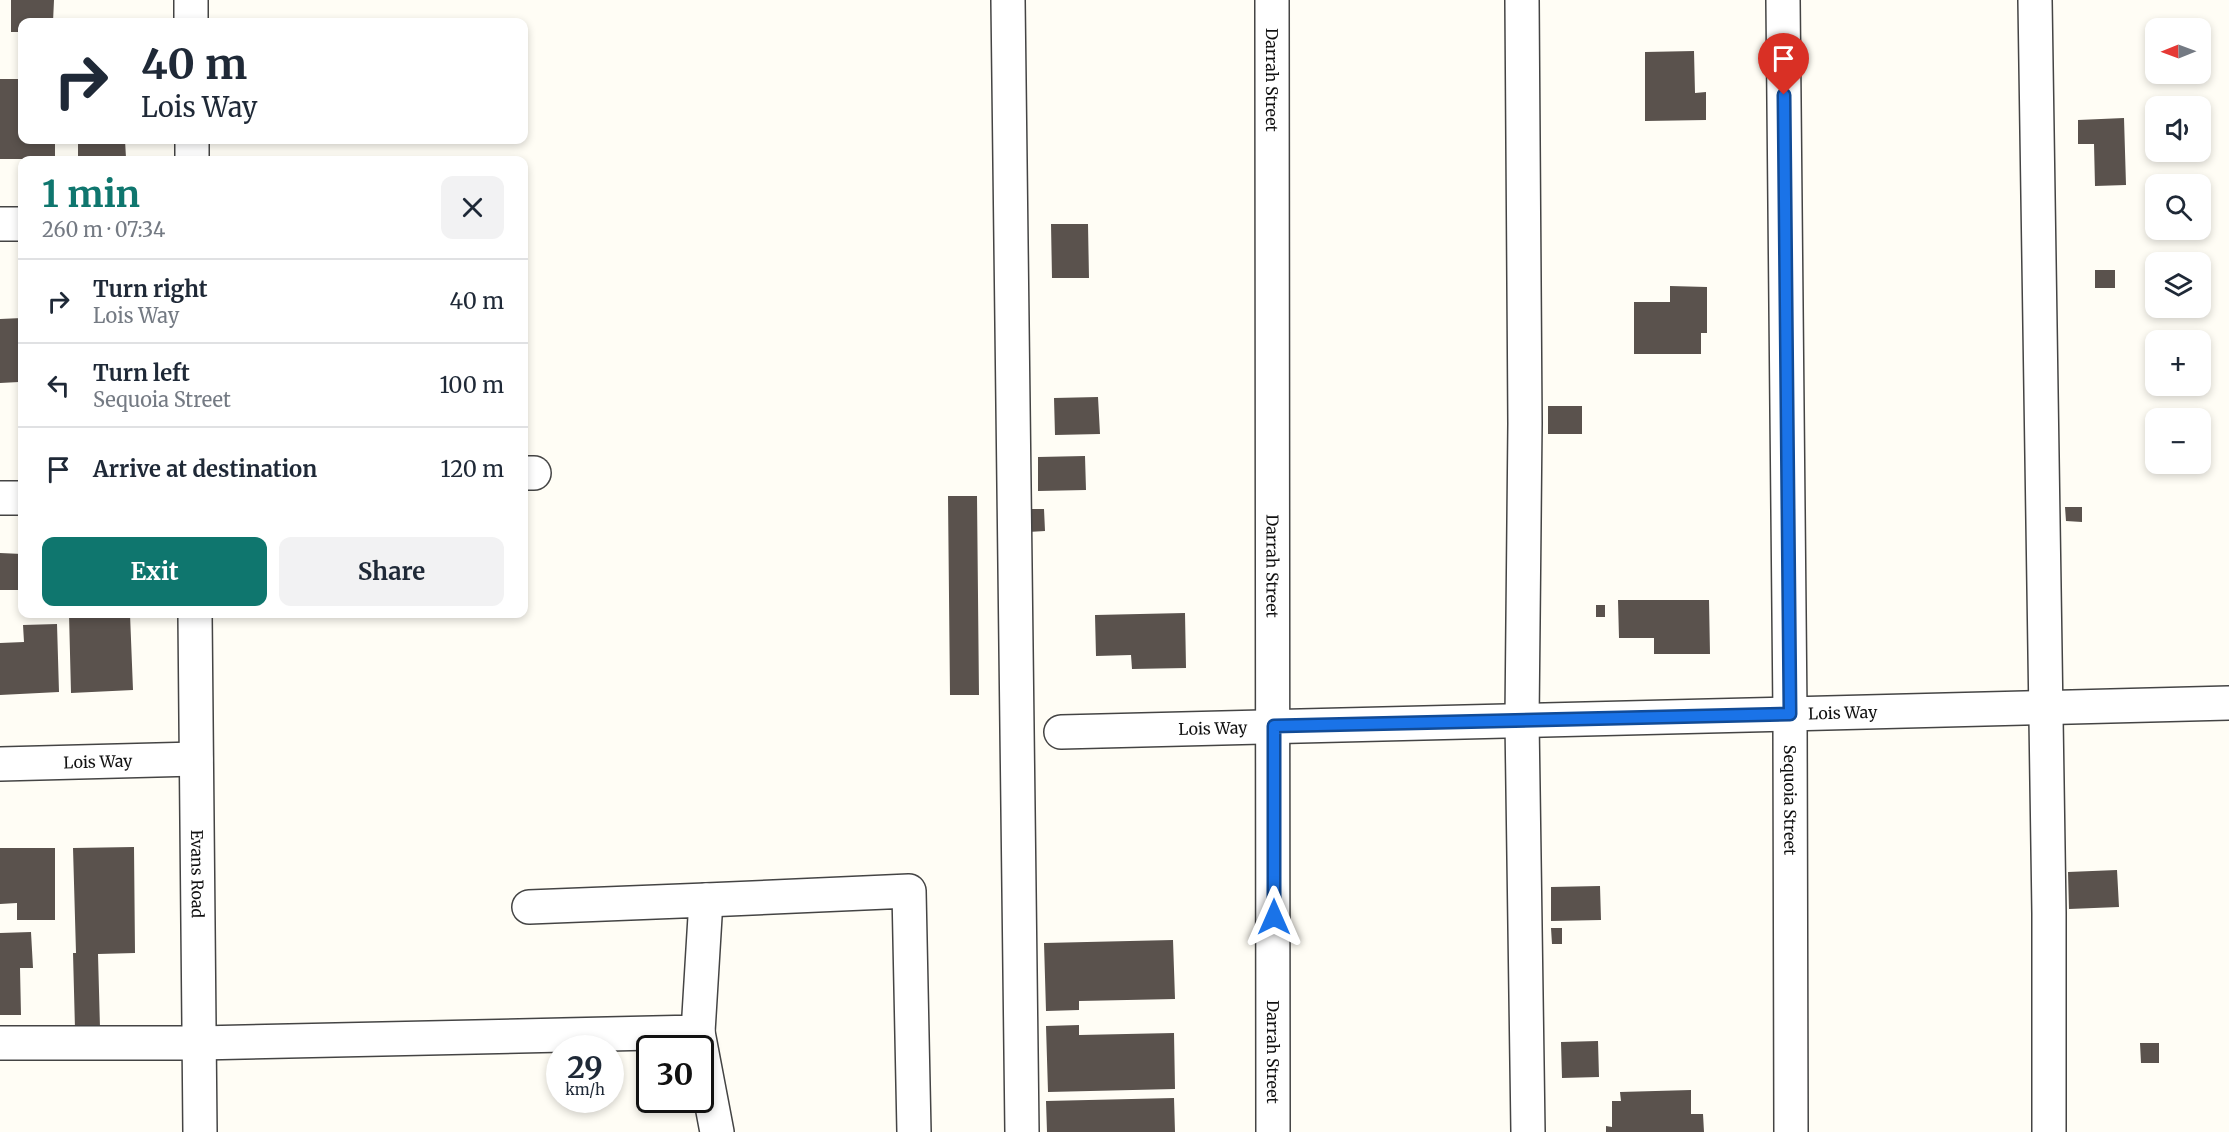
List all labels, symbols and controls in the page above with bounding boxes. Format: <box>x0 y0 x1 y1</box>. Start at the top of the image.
north arrow <box>2145 18 2211 84</box>
map controls <box>2145 18 2211 474</box>
street label: Darrah Street <box>1262 28 1282 133</box>
pin <box>1758 33 1809 95</box>
text: 40 m <box>141 38 247 90</box>
icon: right <box>42 42 120 120</box>
icon: arrive <box>1767 42 1800 75</box>
text: Lois Way <box>141 90 258 124</box>
button: sound <box>2145 96 2211 162</box>
text: 1 min <box>42 172 140 217</box>
button: search <box>2145 174 2211 240</box>
button: close <box>441 176 504 239</box>
text: 260 m · 07:34 <box>42 217 165 242</box>
button: layers <box>2145 252 2211 318</box>
text: Turn right <box>93 275 207 303</box>
icon: right <box>42 285 75 318</box>
text: 40 m <box>449 287 504 315</box>
text: Lois Way <box>93 303 179 328</box>
button: + <box>2145 330 2211 396</box>
text: Turn left <box>93 359 190 387</box>
icon: left <box>42 369 75 402</box>
text: 100 m <box>439 371 504 399</box>
text: Sequoia Street <box>93 387 231 412</box>
button: − <box>2145 408 2211 474</box>
icon: arrive <box>42 453 75 486</box>
text: Arrive at destination <box>93 455 317 483</box>
text: 120 m <box>440 455 504 483</box>
street label: Darrah Street <box>1262 514 1283 619</box>
button: Exit <box>42 537 267 606</box>
button: Share <box>279 537 504 606</box>
street label: Lois Way <box>1808 702 1878 723</box>
street label: Lois Way <box>1178 717 1248 739</box>
street label: Sequoia Street <box>1780 745 1800 856</box>
street label: Lois Way <box>63 751 133 772</box>
street label: Evans Road <box>187 830 208 919</box>
position arrow <box>1242 885 1306 949</box>
street label: Darrah Street <box>1263 1000 1283 1105</box>
speed limit sign: 30 <box>636 1035 714 1113</box>
text: 29 <box>567 1048 603 1086</box>
text: km/h <box>565 1080 605 1099</box>

